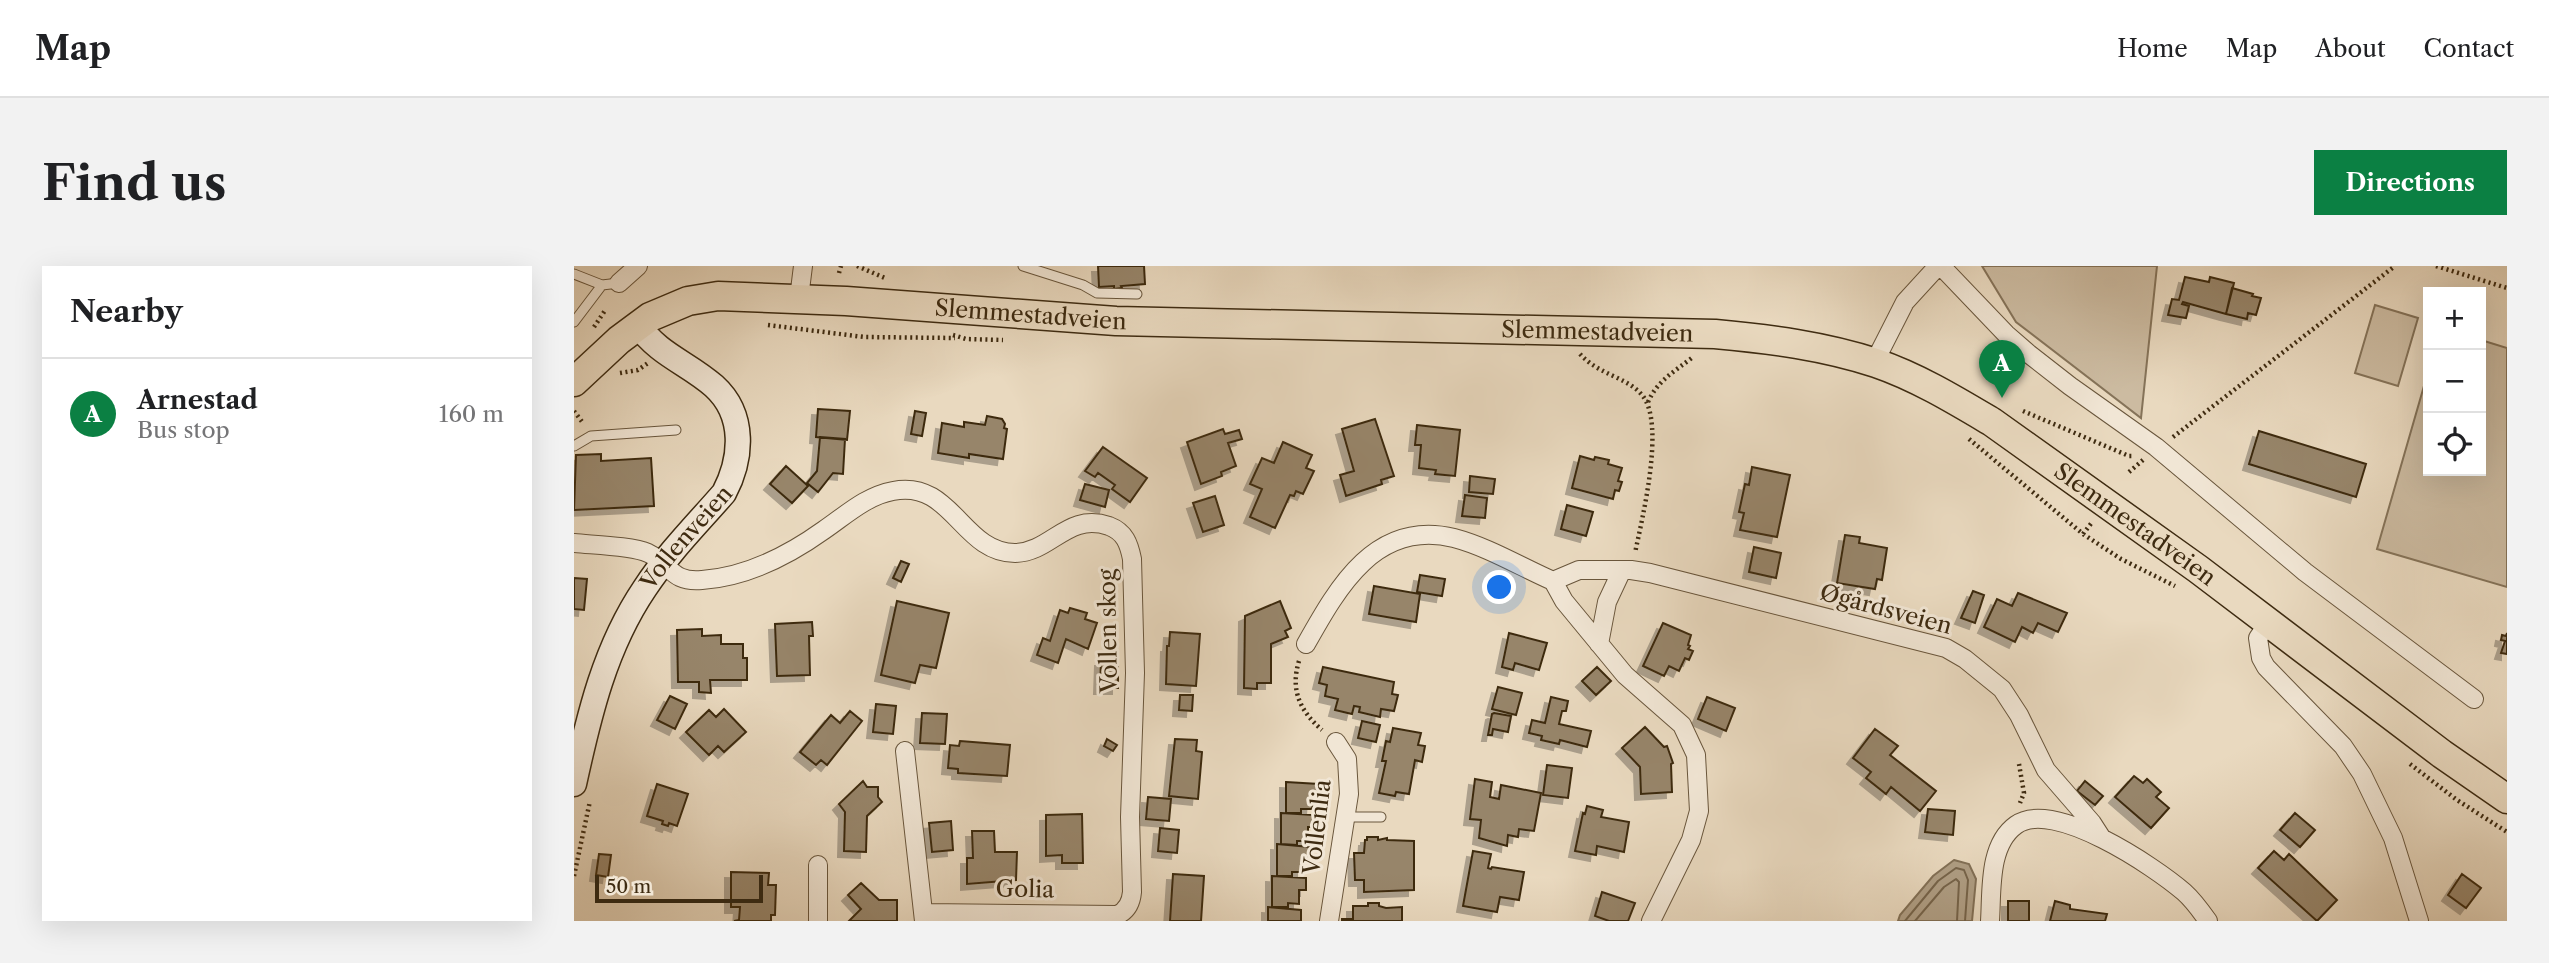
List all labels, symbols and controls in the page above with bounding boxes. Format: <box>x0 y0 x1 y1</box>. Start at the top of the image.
text: Map <box>35 28 111 69</box>
text: Home <box>2117 34 2188 63</box>
text: Map <box>2226 34 2277 63</box>
text: About <box>2315 34 2386 63</box>
text: Contact <box>2424 34 2514 63</box>
button: Directions <box>2314 150 2507 215</box>
text: Find us <box>42 152 226 213</box>
map controls <box>2423 287 2486 476</box>
button: + <box>2423 287 2486 350</box>
text: Nearby <box>70 293 183 330</box>
street label: Slemmestadveien <box>934 294 1127 335</box>
street label: Slemmestadveien <box>1501 315 1694 348</box>
pin: A <box>1979 340 2025 398</box>
button: − <box>2423 350 2486 413</box>
text: Arnestad <box>137 384 258 416</box>
text: A <box>84 400 102 428</box>
text: 160 m <box>439 400 504 428</box>
button: locate <box>2423 413 2486 476</box>
text: Bus stop <box>137 416 230 444</box>
street label: Slemmestadveien <box>2049 457 2222 592</box>
street label: Vollenveien <box>634 480 738 596</box>
street label: Vollen skog <box>1093 568 1123 694</box>
your location <box>1482 570 1516 604</box>
street label: Øgårdsveien <box>1817 578 1955 640</box>
street label: Vollenlia <box>1297 777 1337 877</box>
scale bar <box>595 872 763 904</box>
street label: Golia <box>995 874 1055 904</box>
text: 50 m <box>606 875 651 898</box>

